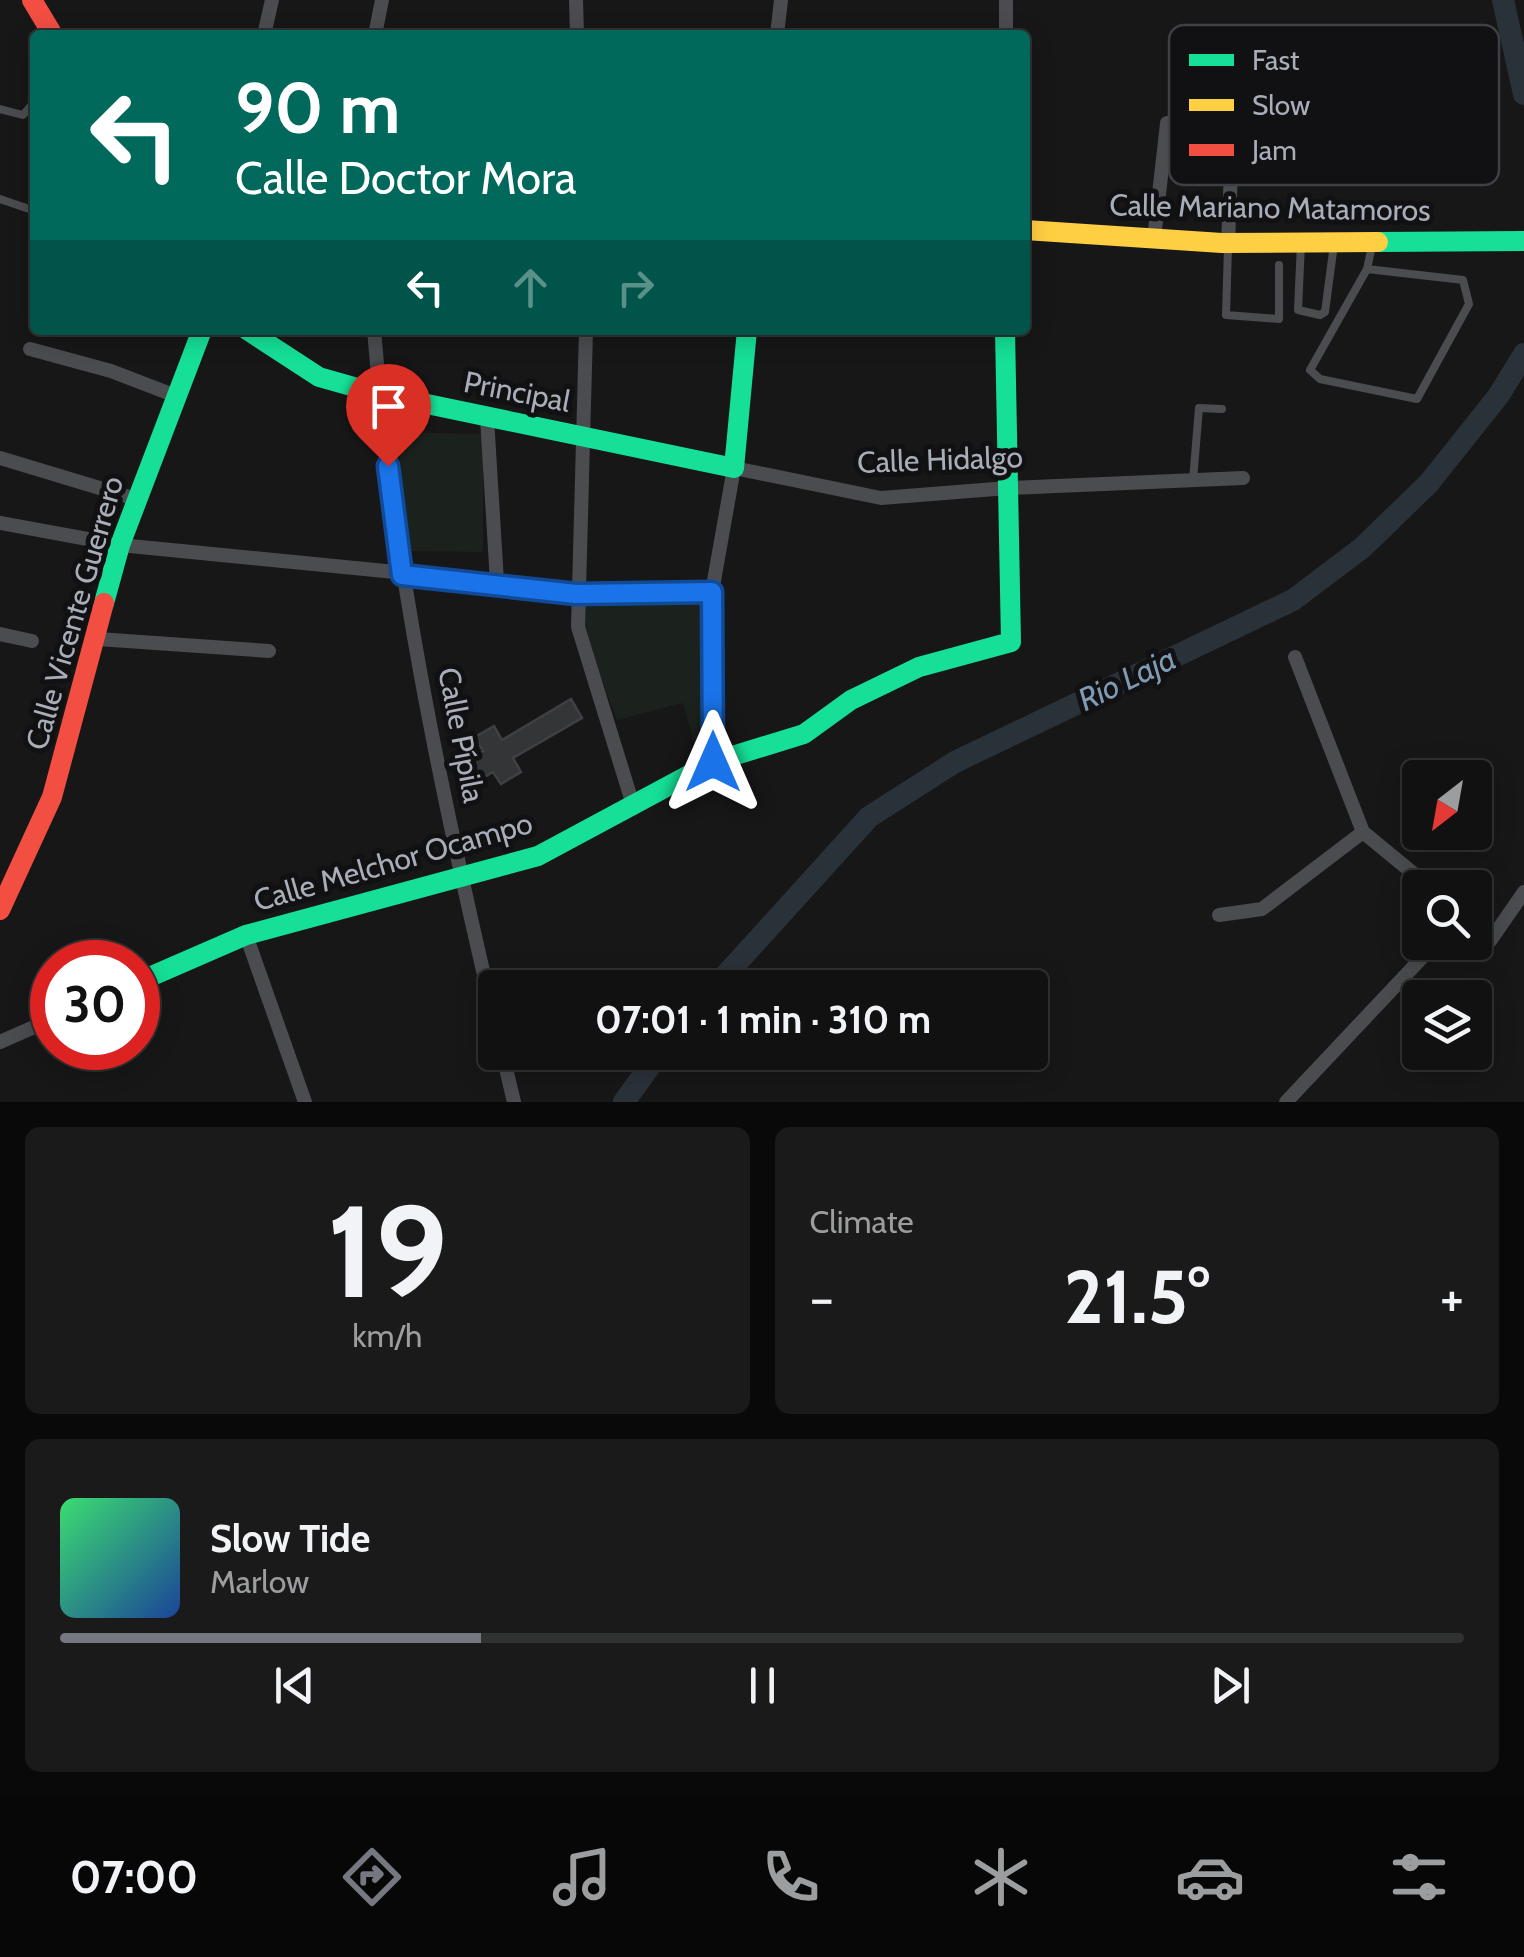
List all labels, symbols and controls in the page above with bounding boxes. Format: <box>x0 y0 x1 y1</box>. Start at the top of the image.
legend <box>1169 25 1499 185</box>
text: Fast <box>1252 43 1300 77</box>
text: 90 m <box>235 65 400 151</box>
icon: left <box>70 70 200 200</box>
text: Slow <box>1252 88 1310 122</box>
text: Jam <box>1251 133 1297 167</box>
text: Calle Doctor Mora <box>235 151 576 205</box>
street label: Calle Mariano Matamoros <box>1109 186 1431 229</box>
icon: left <box>398 260 453 315</box>
icon: ahead <box>503 260 558 315</box>
icon: right <box>608 260 663 315</box>
street label: Principal <box>461 363 573 420</box>
pin <box>346 364 431 467</box>
icon: arrive <box>361 379 416 434</box>
street label: Calle Hidalgo <box>856 438 1023 481</box>
street label: Calle Vicente Guerrero <box>18 472 131 754</box>
water label: Rio Laja <box>1071 638 1182 719</box>
street label: Calle Pípila <box>430 664 493 806</box>
position arrow <box>661 710 765 814</box>
north arrow <box>1402 760 1492 850</box>
map controls <box>1402 760 1492 1070</box>
street label: Calle Melchor Ocampo <box>249 804 537 919</box>
button: search <box>1402 870 1492 960</box>
speed limit sign: 30 <box>30 940 160 1070</box>
button: layers <box>1402 980 1492 1070</box>
text: 07:01 · 1 min · 310 m <box>595 996 931 1043</box>
text: 19 <box>327 1172 448 1330</box>
text: Climate <box>810 1202 914 1241</box>
text: 21.5° <box>1064 1251 1210 1342</box>
text: − <box>810 1264 834 1331</box>
text: + <box>1440 1264 1464 1331</box>
text: km/h <box>352 1316 422 1355</box>
text: Slow Tide <box>210 1515 370 1562</box>
text: Marlow <box>210 1562 309 1601</box>
icon: previous <box>267 1658 322 1713</box>
icon: pause <box>735 1658 790 1713</box>
icon: next <box>1203 1658 1258 1713</box>
icon: directions <box>337 1842 407 1912</box>
icon: music <box>547 1842 617 1912</box>
icon: phone <box>756 1842 826 1912</box>
icon: climate <box>966 1842 1036 1912</box>
icon: car <box>1175 1842 1245 1912</box>
icon: filters <box>1384 1842 1454 1912</box>
text: 07:00 <box>70 1850 198 1904</box>

